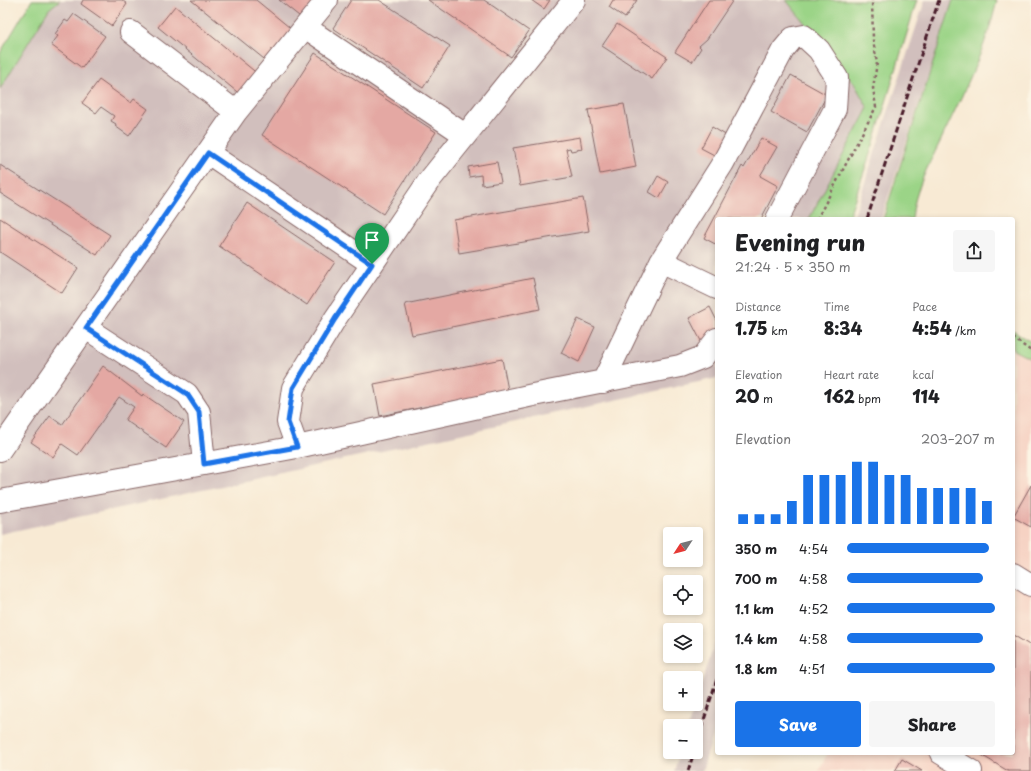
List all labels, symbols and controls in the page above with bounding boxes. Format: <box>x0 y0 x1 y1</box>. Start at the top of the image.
pin <box>355 223 389 264</box>
text: Evening run <box>735 225 865 258</box>
icon: arrive <box>361 229 383 251</box>
button: share <box>953 230 995 272</box>
text: 21:24 · 5 × 350 m <box>735 257 851 276</box>
text: Distance <box>735 298 781 315</box>
text: Time <box>824 298 850 315</box>
text: Pace <box>912 298 937 315</box>
text: 1.75 <box>735 315 768 341</box>
text: 8:34 <box>824 315 862 341</box>
text: 4:54 <box>912 315 952 341</box>
text: km <box>768 322 788 339</box>
text: /km <box>952 322 976 339</box>
text: Elevation <box>735 366 782 383</box>
text: Heart rate <box>824 366 879 383</box>
text: kcal <box>912 366 934 383</box>
text: 20 <box>735 383 759 409</box>
text: 162 <box>824 383 855 409</box>
text: 114 <box>912 383 940 409</box>
text: m <box>759 390 773 407</box>
text: bpm <box>855 390 881 407</box>
text: Elevation <box>735 429 791 448</box>
text: 203–207 m <box>921 429 995 448</box>
north arrow <box>663 527 703 567</box>
map controls <box>663 527 703 759</box>
text: 350 m <box>735 539 777 558</box>
text: 4:54 <box>799 539 828 558</box>
text: 700 m <box>735 569 777 588</box>
text: 4:58 <box>799 569 828 588</box>
button: locate <box>663 575 703 615</box>
text: 1.1 km <box>735 599 774 618</box>
text: 4:52 <box>799 599 828 618</box>
button: layers <box>663 623 703 663</box>
text: 1.4 km <box>735 629 778 648</box>
text: 4:58 <box>799 629 828 648</box>
text: 1.8 km <box>735 659 777 678</box>
text: 4:51 <box>799 659 825 678</box>
button: + <box>663 671 703 711</box>
button: Save <box>735 701 861 747</box>
button: Share <box>869 701 995 747</box>
button: − <box>663 719 703 759</box>

